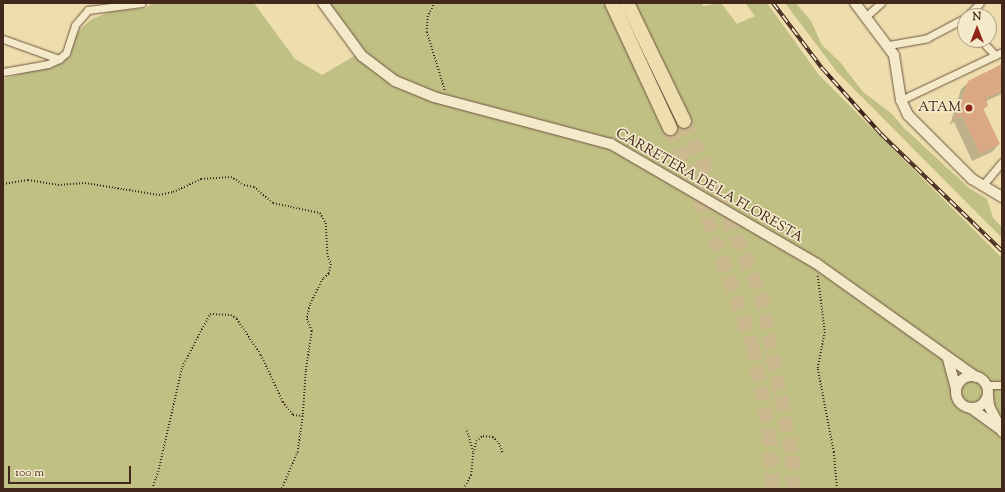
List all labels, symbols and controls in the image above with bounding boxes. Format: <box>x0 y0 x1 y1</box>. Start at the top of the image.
north arrow <box>957 8 997 48</box>
text: N <box>973 9 981 25</box>
place label: ATAM <box>918 100 961 116</box>
marker: ATAM <box>964 103 974 113</box>
street label: CARRETERA DE LA FLORESTA <box>612 125 806 247</box>
scale bar <box>10 458 133 484</box>
text: 100 m <box>15 464 44 482</box>

